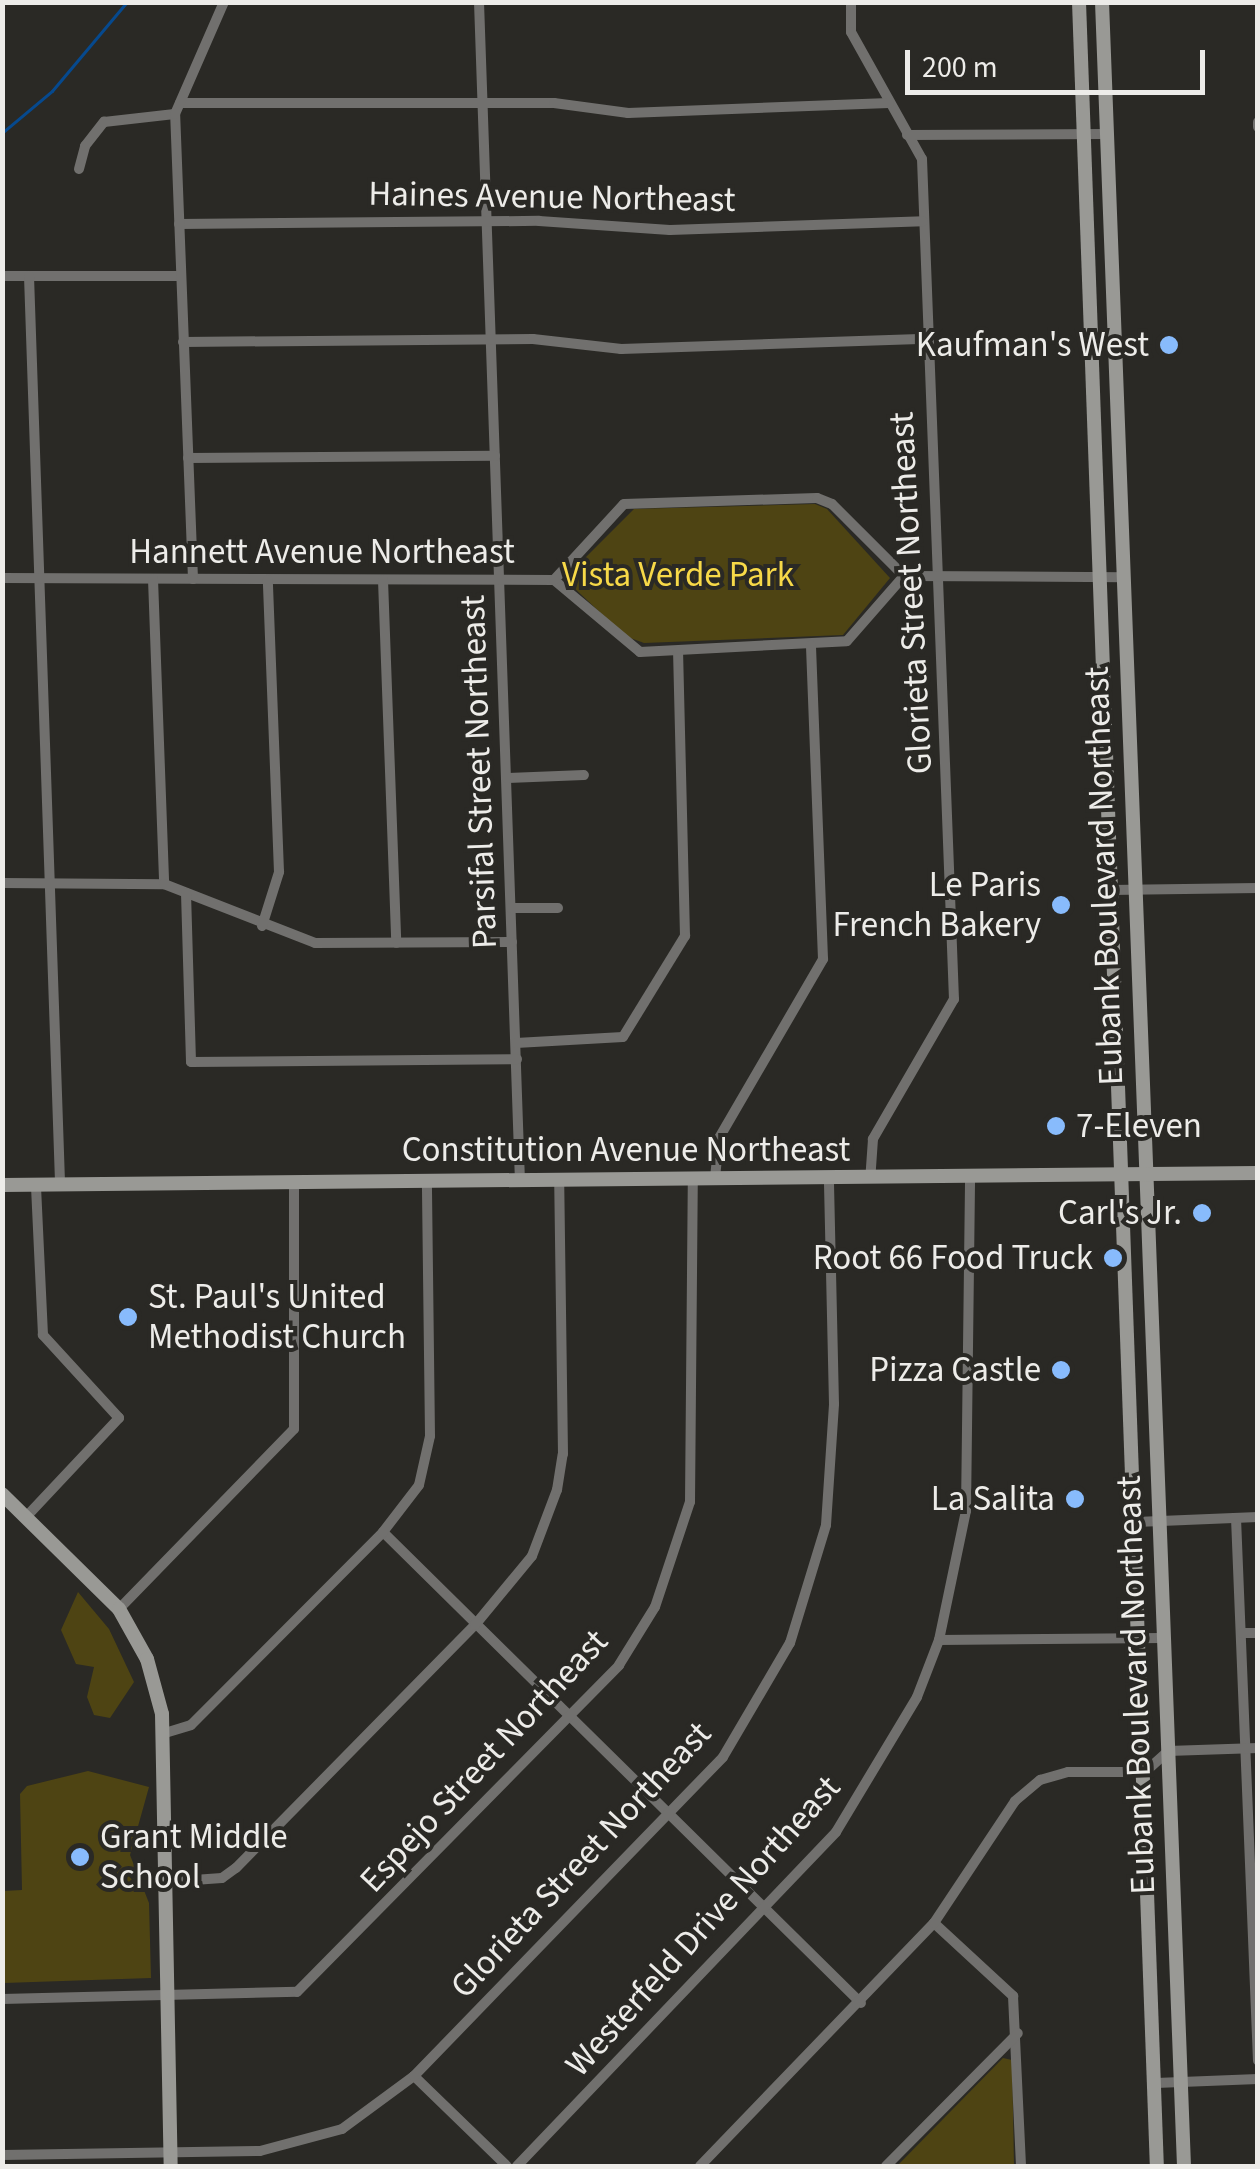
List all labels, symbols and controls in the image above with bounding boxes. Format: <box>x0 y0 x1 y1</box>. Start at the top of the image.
scale bar <box>910 30 1210 92</box>
text: 200 m <box>922 46 998 89</box>
street label: Haines Avenue Northeast <box>368 173 736 221</box>
place label: Kaufman's West <box>916 324 1149 366</box>
marker: Kaufman's West <box>1158 334 1180 356</box>
street label: Glorieta Street Northeast <box>881 411 941 775</box>
street label: Hannett Avenue Northeast <box>129 531 515 573</box>
park label: Vista Verde Park <box>562 554 794 596</box>
street label: Parsifal Street Northeast <box>452 594 506 950</box>
street label: Eubank Boulevard Northeast <box>1076 666 1132 1086</box>
place label: Le Paris French Bakery <box>832 864 1041 946</box>
marker: Le Paris French Bakery <box>1050 894 1072 916</box>
place label: 7-Eleven <box>1076 1105 1202 1147</box>
marker: 7-Eleven <box>1045 1115 1067 1137</box>
street label: Constitution Avenue Northeast <box>402 1129 850 1171</box>
place label: Carl's Jr. <box>1058 1192 1182 1234</box>
marker: Carl's Jr. <box>1191 1202 1213 1224</box>
place label: Root 66 Food Truck <box>813 1237 1093 1279</box>
marker: Root 66 Food Truck <box>1102 1247 1124 1269</box>
place label: St. Paul's United Methodist Church <box>148 1276 406 1358</box>
marker: St. Paul's United Methodist Church <box>117 1306 139 1328</box>
place label: Pizza Castle <box>869 1349 1041 1391</box>
marker: Pizza Castle <box>1050 1359 1072 1381</box>
street label: Eubank Boulevard Northeast <box>1108 1475 1164 1895</box>
place label: La Salita <box>931 1478 1055 1520</box>
marker: La Salita <box>1064 1488 1086 1510</box>
street label: Espejo Street Northeast <box>351 1621 617 1901</box>
street label: Glorieta Street Northeast <box>442 1713 720 2007</box>
street label: Westerfeld Drive Northeast <box>557 1767 849 2085</box>
place label: Grant Middle School <box>100 1816 288 1898</box>
marker: Grant Middle School <box>69 1846 91 1868</box>

